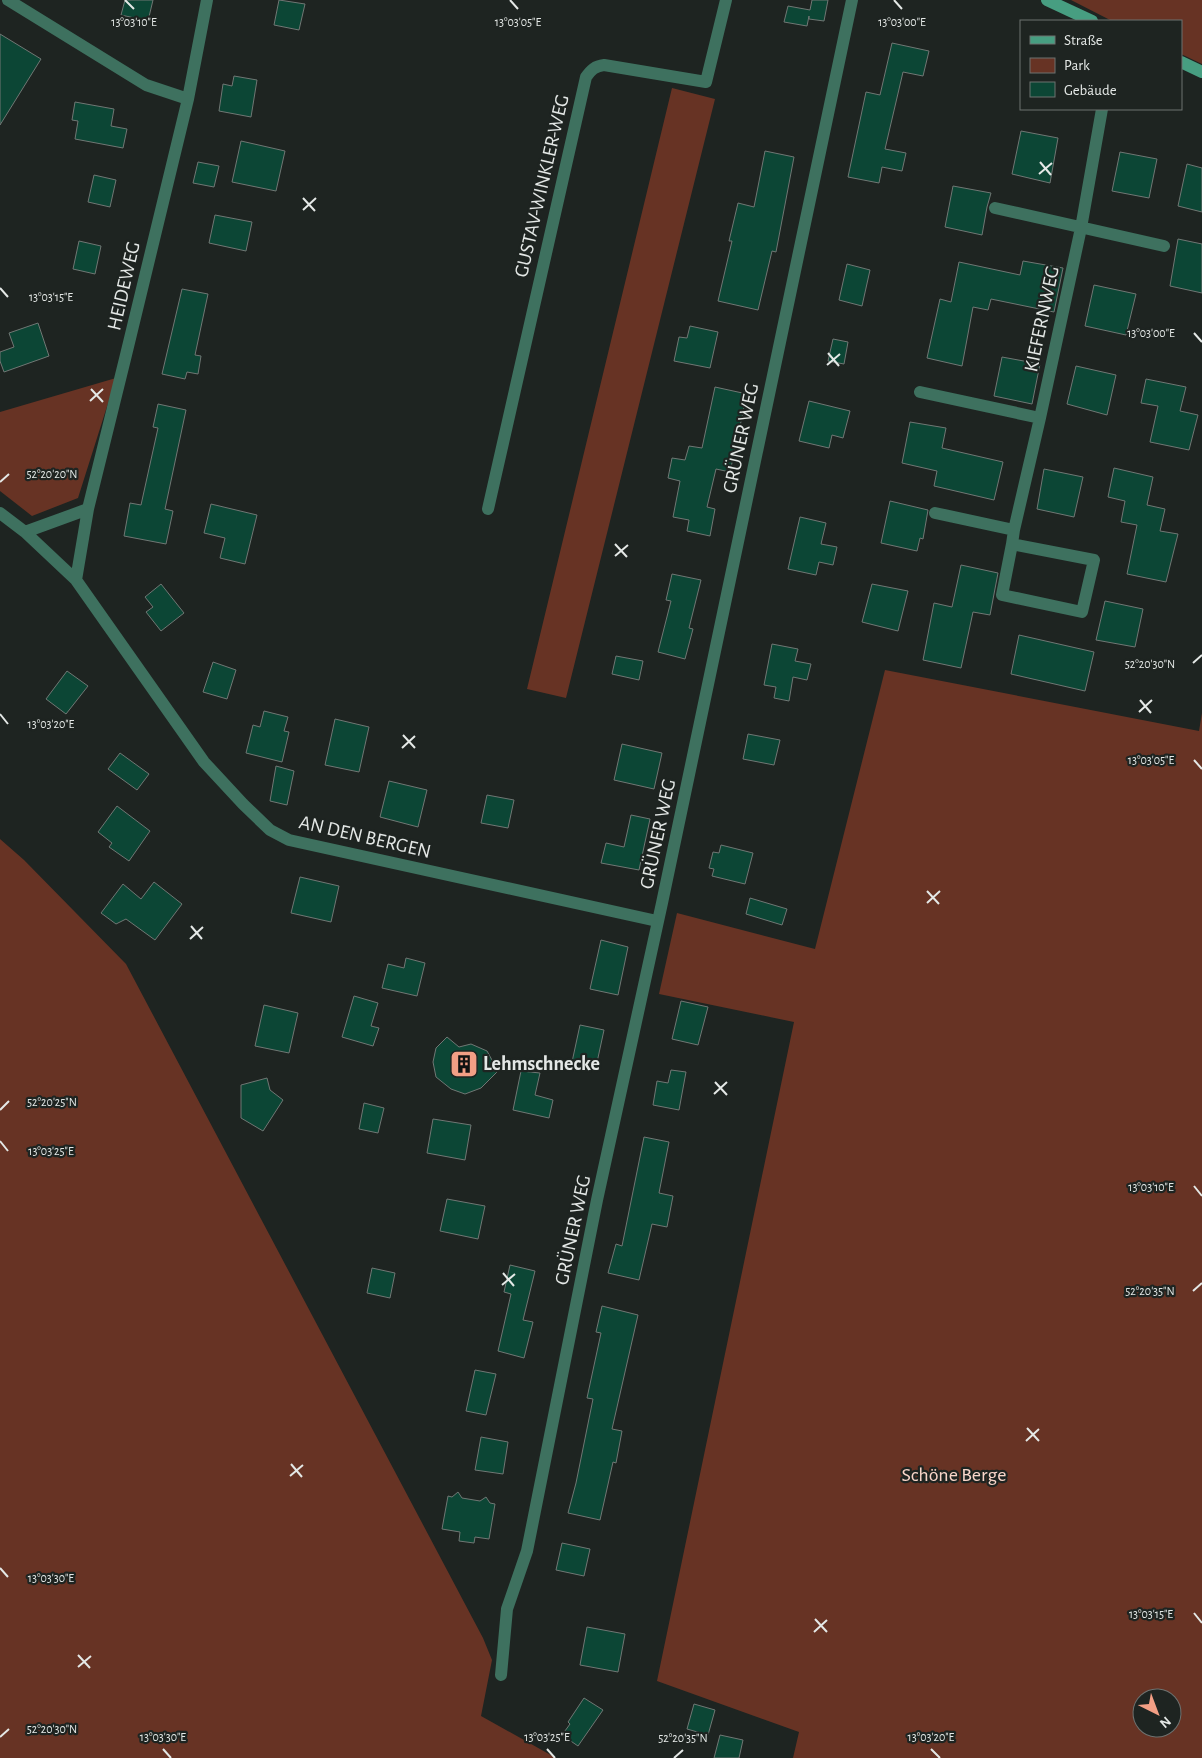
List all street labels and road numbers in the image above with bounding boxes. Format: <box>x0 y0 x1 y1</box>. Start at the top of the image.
street label: GUSTAV-WINKLER-WEG <box>511 93 573 279</box>
street label: HEIDEWEG <box>104 240 144 332</box>
street label: KIEFERNWEG <box>1021 264 1063 374</box>
street label: GRÜNER WEG <box>720 381 762 495</box>
street label: GRÜNER WEG <box>637 777 679 891</box>
street label: AN DEN BERGEN <box>297 812 433 862</box>
street label: GRÜNER WEG <box>552 1173 594 1287</box>

